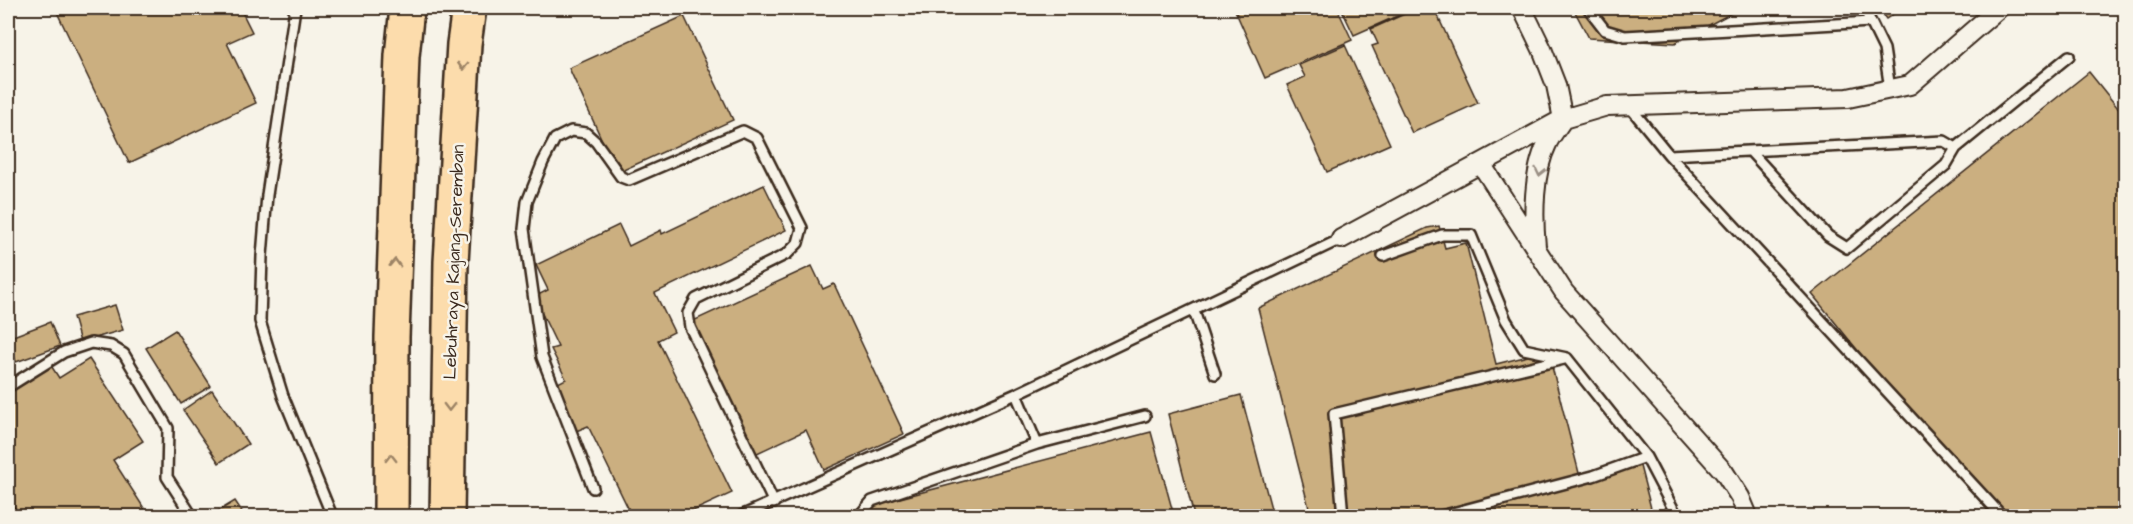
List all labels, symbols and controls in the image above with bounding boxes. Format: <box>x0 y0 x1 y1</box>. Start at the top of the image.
one-way arrow <box>456 61 469 70</box>
street label: Lebuhraya Kajang-Seremban <box>437 144 472 380</box>
one-way arrow <box>1534 167 1547 177</box>
one-way arrow <box>388 259 401 268</box>
one-way arrow <box>443 403 455 412</box>
one-way arrow <box>385 454 397 463</box>

